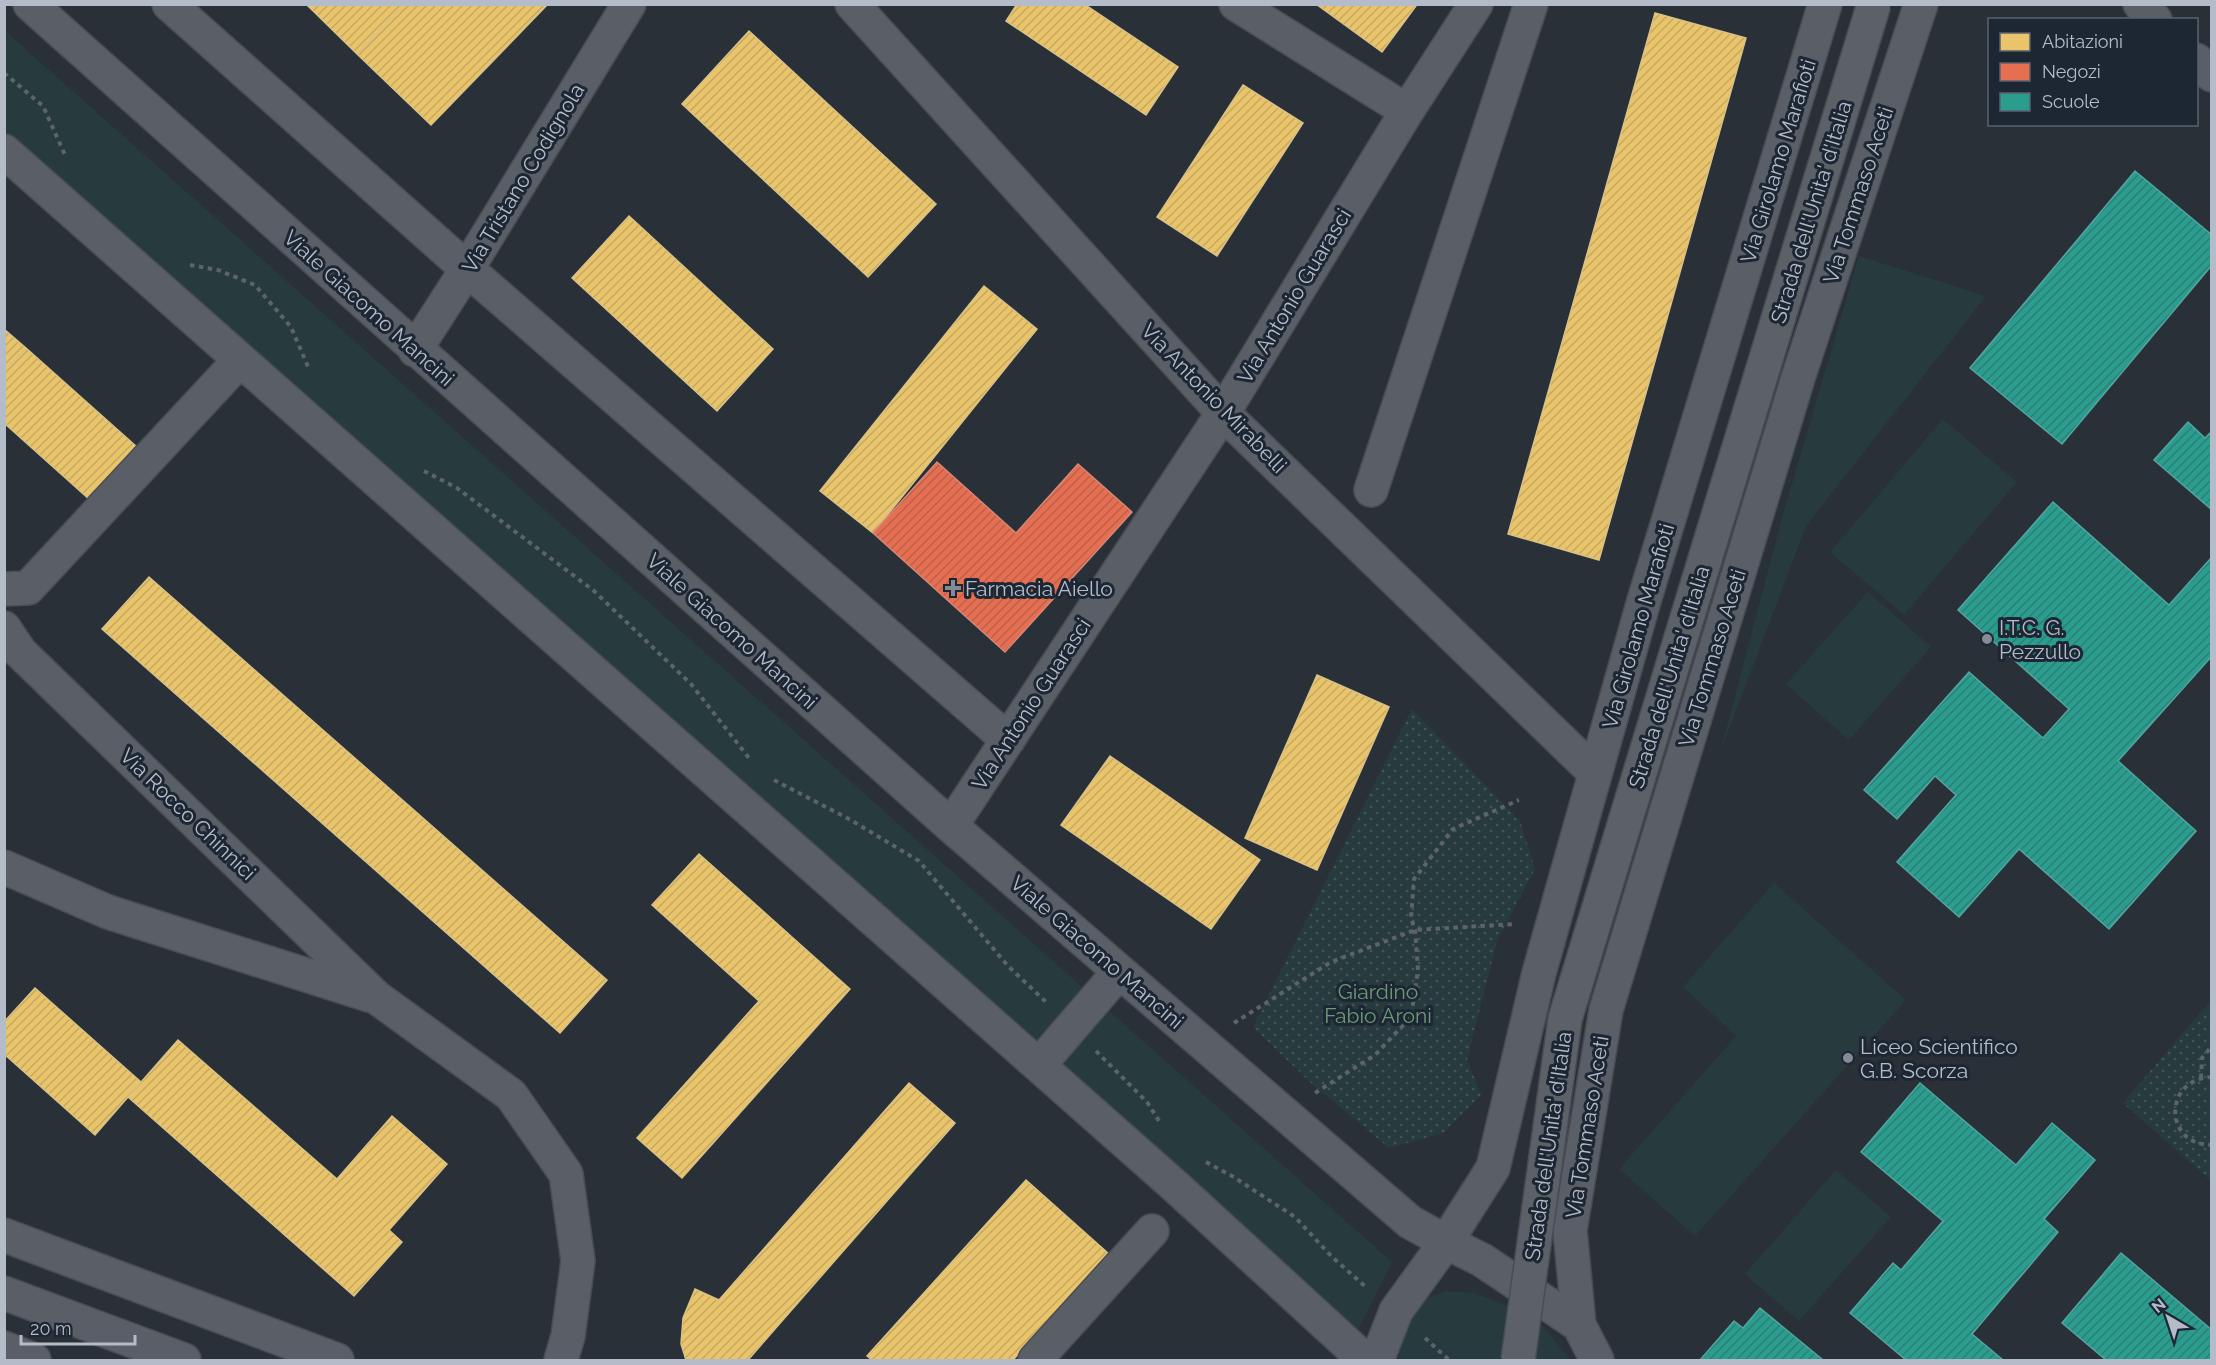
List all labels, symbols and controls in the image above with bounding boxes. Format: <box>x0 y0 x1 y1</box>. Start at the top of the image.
legend <box>1988 18 2198 126</box>
text: Abitazioni <box>2042 31 2123 52</box>
street label: Via Girolamo Marafioti <box>1735 56 1821 266</box>
text: Negozi <box>2042 61 2101 82</box>
street label: Via Tristano Codignola <box>457 79 589 277</box>
text: Scuole <box>2042 91 2100 112</box>
street label: Strada dell'Unita' d'Italia <box>1765 98 1857 326</box>
street label: Via Tommaso Aceti <box>1818 103 1898 287</box>
street label: Via Antonio Guarasci <box>1232 204 1356 388</box>
street label: Viale Giacomo Mancini <box>279 225 459 391</box>
street label: Via Antonio Mirabelli <box>1136 318 1292 478</box>
street label: Via Girolamo Marafioti <box>1597 521 1679 731</box>
street label: Viale Giacomo Mancini <box>642 548 822 714</box>
street label: Strada dell'Unita' d'Italia <box>1623 563 1715 791</box>
street label: Via Tommaso Aceti <box>1673 566 1751 750</box>
place label: Farmacia Aiello <box>965 576 1113 601</box>
marker: Farmacia Aiello <box>946 581 960 595</box>
street label: Via Antonio Guarasci <box>966 614 1096 794</box>
place label: I.T.C. G. Pezzullo <box>1999 615 2081 664</box>
marker: I.T.C. G. Pezzullo <box>1980 632 1994 646</box>
street label: Via Rocco Chinnici <box>115 743 261 885</box>
street label: Viale Giacomo Mancini <box>1006 870 1188 1034</box>
park label: Giardino Fabio Aroni <box>1324 979 1432 1028</box>
street label: Strada dell'Unita' d'Italia <box>1520 1030 1576 1262</box>
street label: Via Tommaso Aceti <box>1560 1034 1614 1220</box>
place label: Liceo Scientifico G.B. Scorza <box>1860 1034 2018 1083</box>
marker: Liceo Scientifico G.B. Scorza <box>1841 1051 1855 1065</box>
north arrow <box>2138 1287 2198 1347</box>
text: N <box>2148 1295 2170 1317</box>
scale bar <box>21 1308 135 1346</box>
text: 20 m <box>30 1318 72 1339</box>

